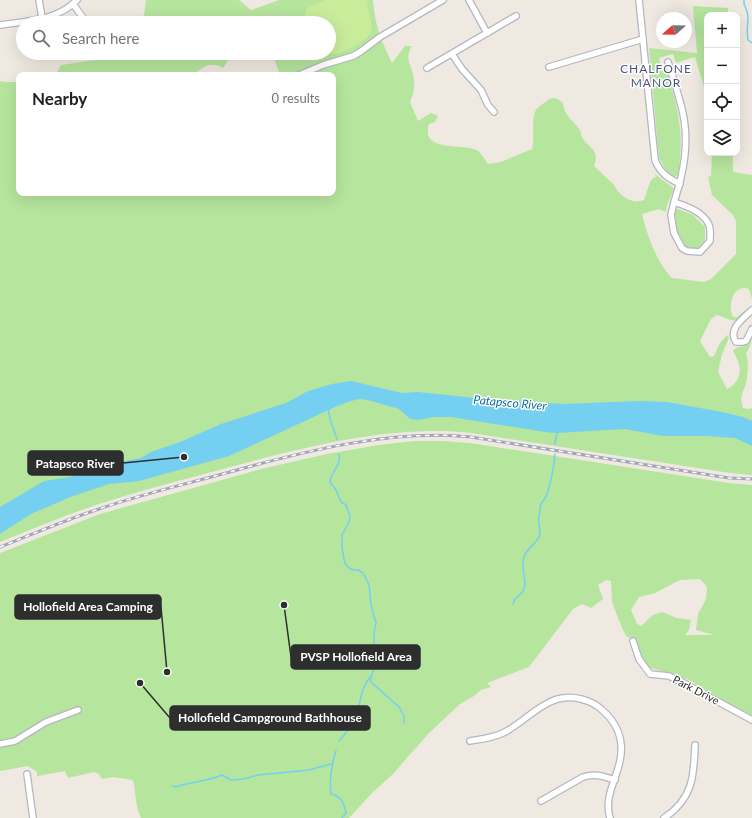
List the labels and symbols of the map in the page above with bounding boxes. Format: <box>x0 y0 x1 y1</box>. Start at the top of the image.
north arrow <box>656 12 692 48</box>
district label: CHALFONE MANOR <box>620 61 692 90</box>
water label: Patapsco River <box>473 392 548 413</box>
callout: Patapsco River <box>28 451 123 475</box>
text: Patapsco River <box>35 456 115 471</box>
callout: Hollofield Area Camping <box>15 595 161 619</box>
text: Hollofield Area Camping <box>23 599 153 614</box>
callout: PVSP Hollofield Area <box>291 645 420 669</box>
text: PVSP Hollofield Area <box>300 649 412 664</box>
street label: Park Drive <box>671 672 722 707</box>
callout: Hollofield Campground Bathhouse <box>170 706 370 730</box>
text: Hollofield Campground Bathhouse <box>178 710 362 725</box>

